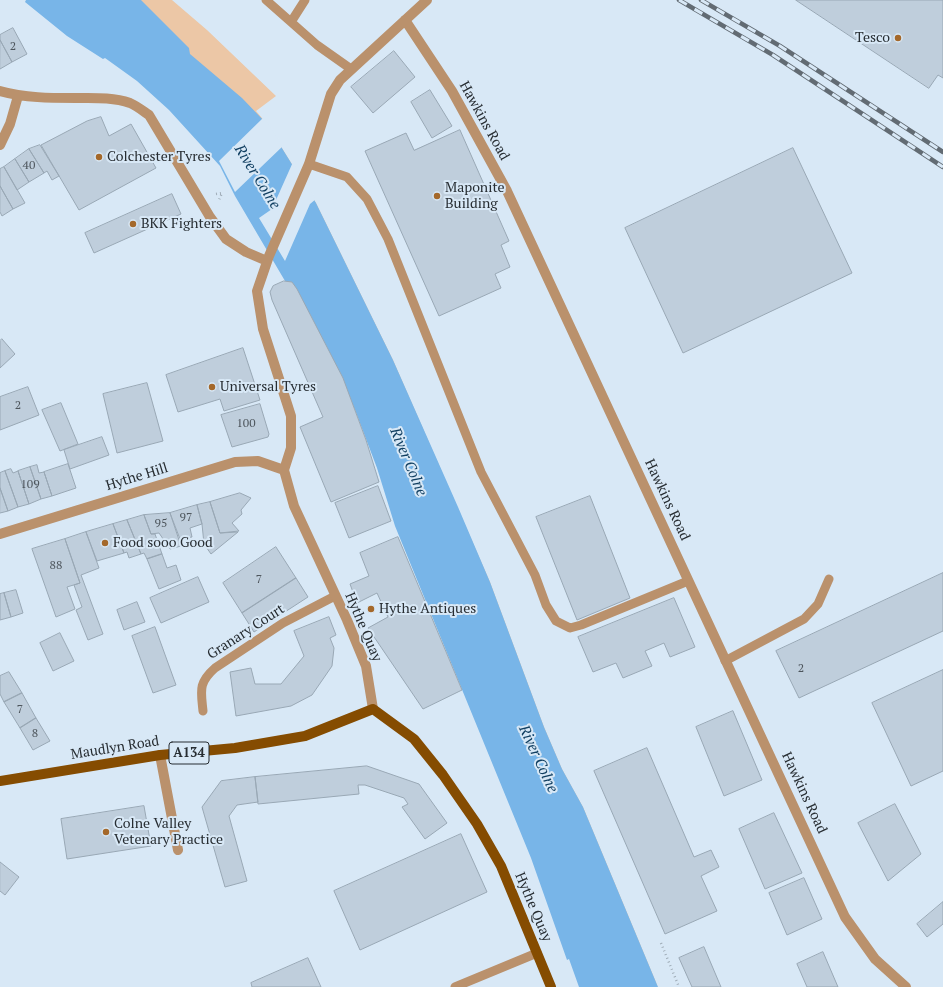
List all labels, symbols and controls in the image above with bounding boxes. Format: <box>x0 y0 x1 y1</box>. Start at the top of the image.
place label: Tesco <box>855 30 890 46</box>
marker: Tesco <box>893 33 903 43</box>
house number: 2 <box>10 40 16 54</box>
street label: Hawkins Road <box>455 78 513 164</box>
water label: River Colne <box>230 142 284 212</box>
place label: Colchester Tyres <box>107 149 211 165</box>
marker: Colchester Tyres <box>94 152 104 162</box>
house number: 40 <box>23 159 35 173</box>
place label: Maponite Building <box>445 180 505 212</box>
marker: Maponite Building <box>432 191 442 201</box>
place label: BKK Fighters <box>141 216 222 232</box>
marker: BKK Fighters <box>128 219 138 229</box>
place label: Universal Tyres <box>220 379 316 395</box>
marker: Universal Tyres <box>207 382 217 392</box>
house number: 2 <box>15 399 21 413</box>
house number: 100 <box>236 417 256 431</box>
water label: River Colne <box>386 425 430 499</box>
street label: Hawkins Road <box>641 457 693 543</box>
street label: Hythe Hill <box>104 460 170 494</box>
house number: 109 <box>20 478 40 492</box>
house number: 97 <box>180 511 192 525</box>
house number: 95 <box>155 517 167 531</box>
place label: Food sooo Good <box>113 535 213 551</box>
marker: Food sooo Good <box>100 538 110 548</box>
house number: 88 <box>50 559 62 573</box>
house number: 7 <box>256 573 262 587</box>
street label: Hythe Quay <box>341 590 385 664</box>
street label: Granary Court <box>204 601 288 663</box>
place label: Hythe Antiques <box>379 601 476 617</box>
marker: Hythe Antiques <box>366 604 376 614</box>
house number: 2 <box>798 662 804 676</box>
house number: 7 <box>17 703 23 717</box>
water label: River Colne <box>515 722 561 796</box>
house number: 8 <box>32 727 38 741</box>
street label: Maudlyn Road <box>70 733 160 763</box>
road number: A134 <box>169 742 209 764</box>
street label: Hawkins Road <box>778 750 830 836</box>
place label: Colne Valley Vetenary Practice <box>114 816 223 848</box>
marker: Colne Valley Vetenary Practice <box>101 827 111 837</box>
street label: Hythe Quay <box>511 870 555 944</box>

